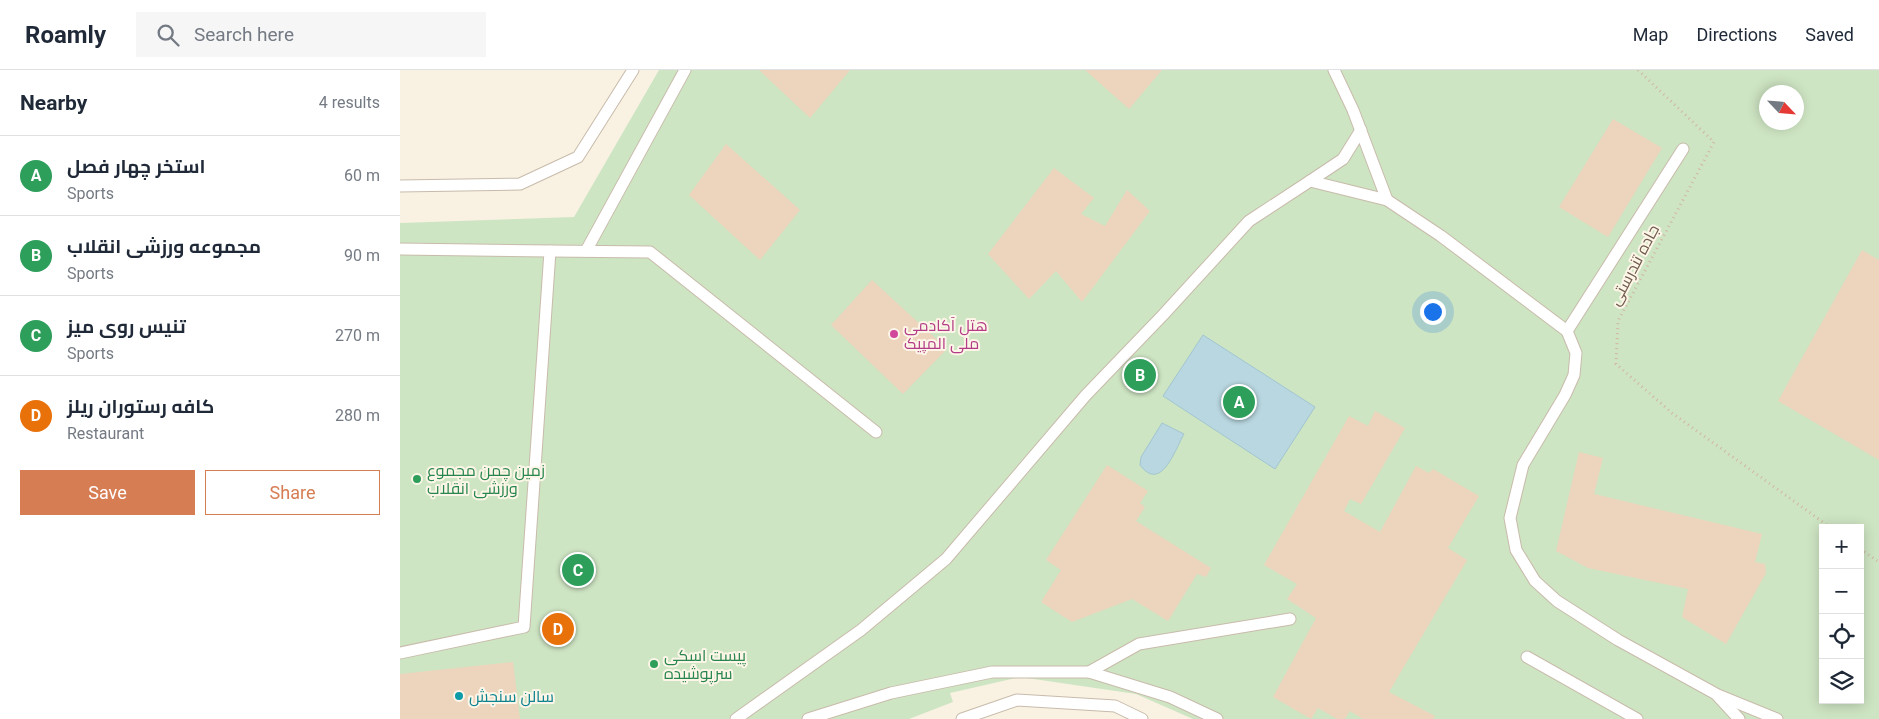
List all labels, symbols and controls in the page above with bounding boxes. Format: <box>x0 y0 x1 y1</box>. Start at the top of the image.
search box <box>136 12 486 57</box>
text: Roamly <box>25 21 106 49</box>
icon: search <box>154 21 182 49</box>
text: Search here <box>194 23 294 46</box>
text: Map <box>1633 24 1668 45</box>
text: Directions <box>1696 24 1777 45</box>
text: Saved <box>1805 24 1854 45</box>
north arrow <box>1759 85 1804 130</box>
text: Nearby <box>20 91 87 115</box>
text: 4 results <box>319 93 380 112</box>
text: استخر چهار فصل <box>67 155 206 178</box>
text: A <box>31 166 41 185</box>
text: 60 m <box>344 166 380 185</box>
text: Sports <box>67 184 114 203</box>
street label: جاده تندرستی <box>1605 221 1664 309</box>
text: مجموعه ورزشی انقلاب <box>67 235 261 258</box>
text: B <box>31 246 41 265</box>
text: 90 m <box>344 246 380 265</box>
text: Sports <box>67 264 114 283</box>
your location <box>1420 299 1446 325</box>
text: تنیس روی میز <box>67 315 186 338</box>
place label: هتل آکادمی ملی المپیک <box>904 316 988 354</box>
text: C <box>31 326 41 345</box>
text: 270 m <box>335 326 380 345</box>
marker: هتل آکادمی ملی المپیک <box>888 328 900 340</box>
text: Sports <box>67 344 114 363</box>
pin: B <box>1124 356 1156 394</box>
pin: A <box>1223 383 1255 421</box>
text: کافه رستوران ریلز <box>67 395 214 418</box>
text: D <box>31 406 41 425</box>
text: 280 m <box>335 406 380 425</box>
text: Restaurant <box>67 424 144 443</box>
place label: زمین چمن مجموع ورزشی انقلاب <box>427 461 545 499</box>
button: Save <box>20 470 195 515</box>
button: Share <box>205 470 380 515</box>
marker: زمین چمن مجموع ورزشی انقلاب <box>411 473 423 485</box>
map controls <box>1819 524 1864 704</box>
button: + <box>1819 524 1864 569</box>
pin: C <box>562 551 594 589</box>
button: − <box>1819 569 1864 614</box>
pin: D <box>542 610 574 648</box>
button: locate <box>1819 614 1864 659</box>
place label: پیست اسکی سرپوشیده <box>664 646 747 685</box>
marker: پیست اسکی سرپوشیده <box>648 658 660 670</box>
button: layers <box>1819 659 1864 704</box>
place label: سالن سنجش <box>469 687 554 707</box>
marker: سالن سنجش <box>453 690 465 702</box>

